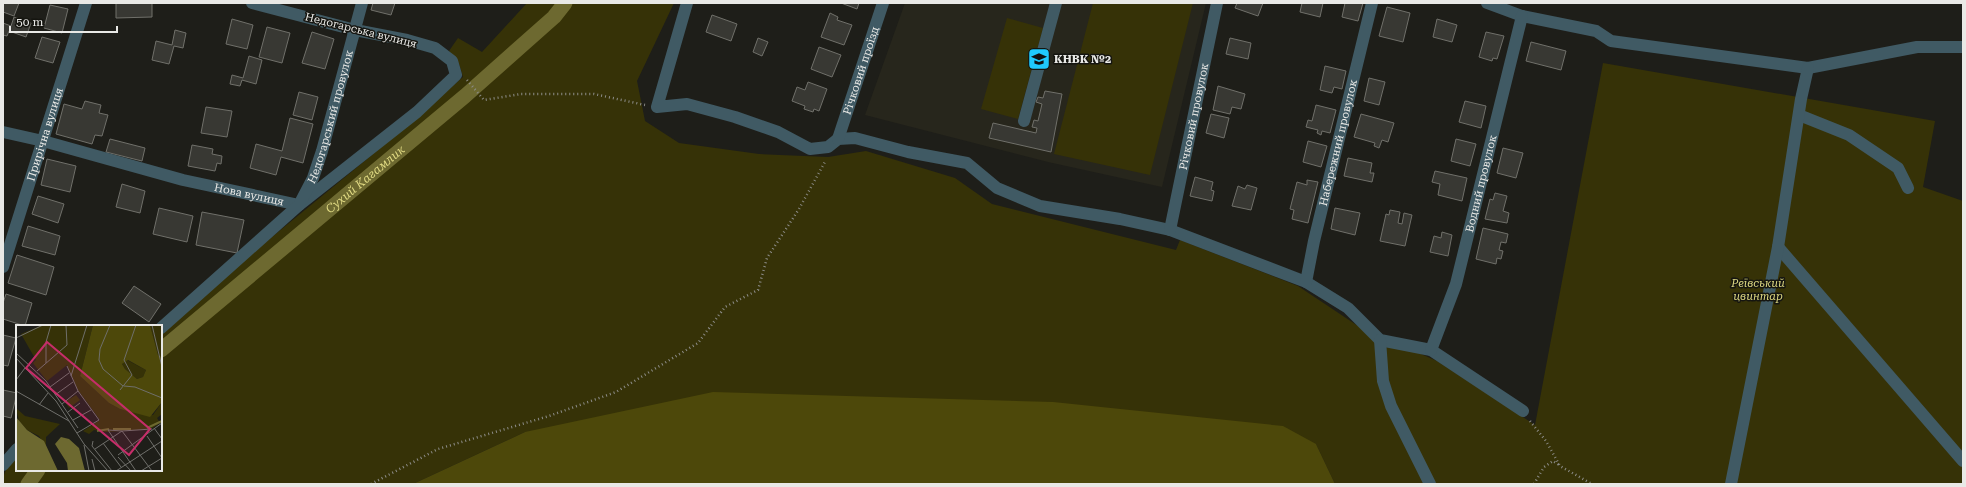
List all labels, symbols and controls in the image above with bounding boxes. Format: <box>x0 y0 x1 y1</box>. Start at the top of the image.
scale bar <box>10 8 117 34</box>
street label: Недогарська вулиця <box>304 10 418 51</box>
text: 50 m <box>16 15 43 29</box>
street label: Річковий проїзд <box>840 25 882 116</box>
school or university icon: КНВК №2 <box>1026 46 1052 72</box>
street label: Недогарський провулок <box>305 49 356 186</box>
place label: КНВК №2 <box>1054 53 1111 66</box>
street label: Річковий провулок <box>1177 62 1211 171</box>
street label: Набережний провулок <box>1317 78 1360 207</box>
street label: Прирічна вулиця <box>24 86 66 183</box>
street label: Водний провулок <box>1463 134 1499 234</box>
water label: Сухий Кагамлик <box>323 142 408 216</box>
street label: Нова вулиця <box>213 181 285 209</box>
park label: Реївський цвинтар <box>1730 277 1785 303</box>
inset map <box>16 325 162 471</box>

